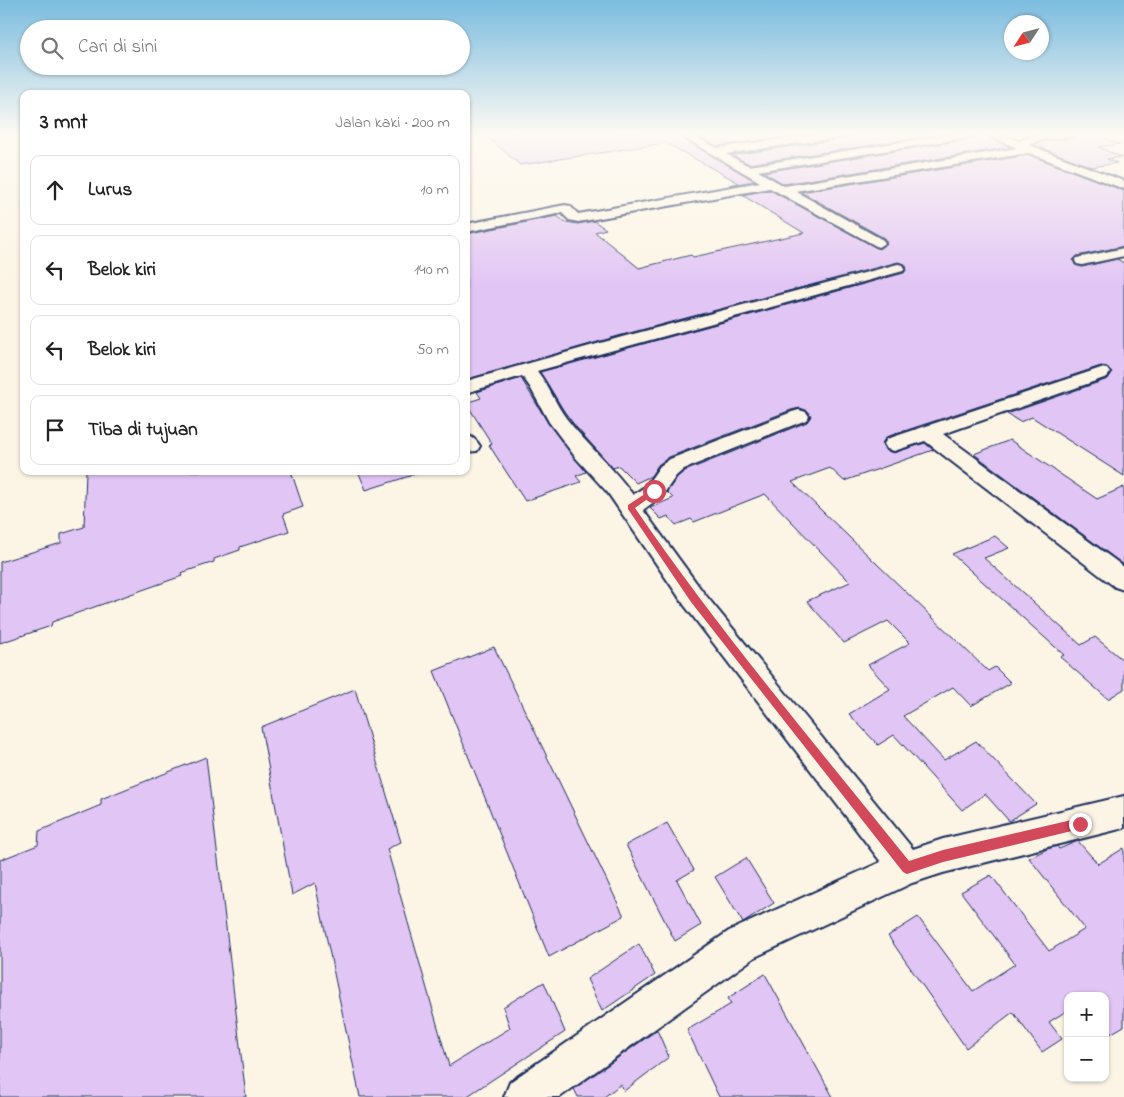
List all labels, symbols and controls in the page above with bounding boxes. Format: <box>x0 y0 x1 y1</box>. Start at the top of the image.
north arrow <box>1004 15 1049 60</box>
search box <box>20 20 470 75</box>
icon: search <box>38 34 66 62</box>
text: Cari di sini <box>78 34 157 61</box>
text: 3 mnt <box>40 108 88 138</box>
text: Jalan kaki · 200 m <box>335 111 450 135</box>
icon: ahead <box>41 176 69 204</box>
text: Lurus <box>88 177 132 204</box>
text: 10 m <box>421 178 449 202</box>
icon: left <box>41 256 69 284</box>
text: Belok kiri <box>88 257 156 284</box>
text: 140 m <box>414 258 449 282</box>
icon: left <box>41 336 69 364</box>
text: Belok kiri <box>88 337 156 364</box>
text: 50 m <box>417 338 449 362</box>
icon: arrive <box>41 416 69 444</box>
text: Tiba di tujuan <box>88 417 198 444</box>
route start <box>643 480 666 503</box>
route end <box>1069 813 1092 836</box>
map controls <box>1064 992 1109 1082</box>
button: + <box>1064 992 1109 1037</box>
button: − <box>1064 1037 1109 1082</box>

